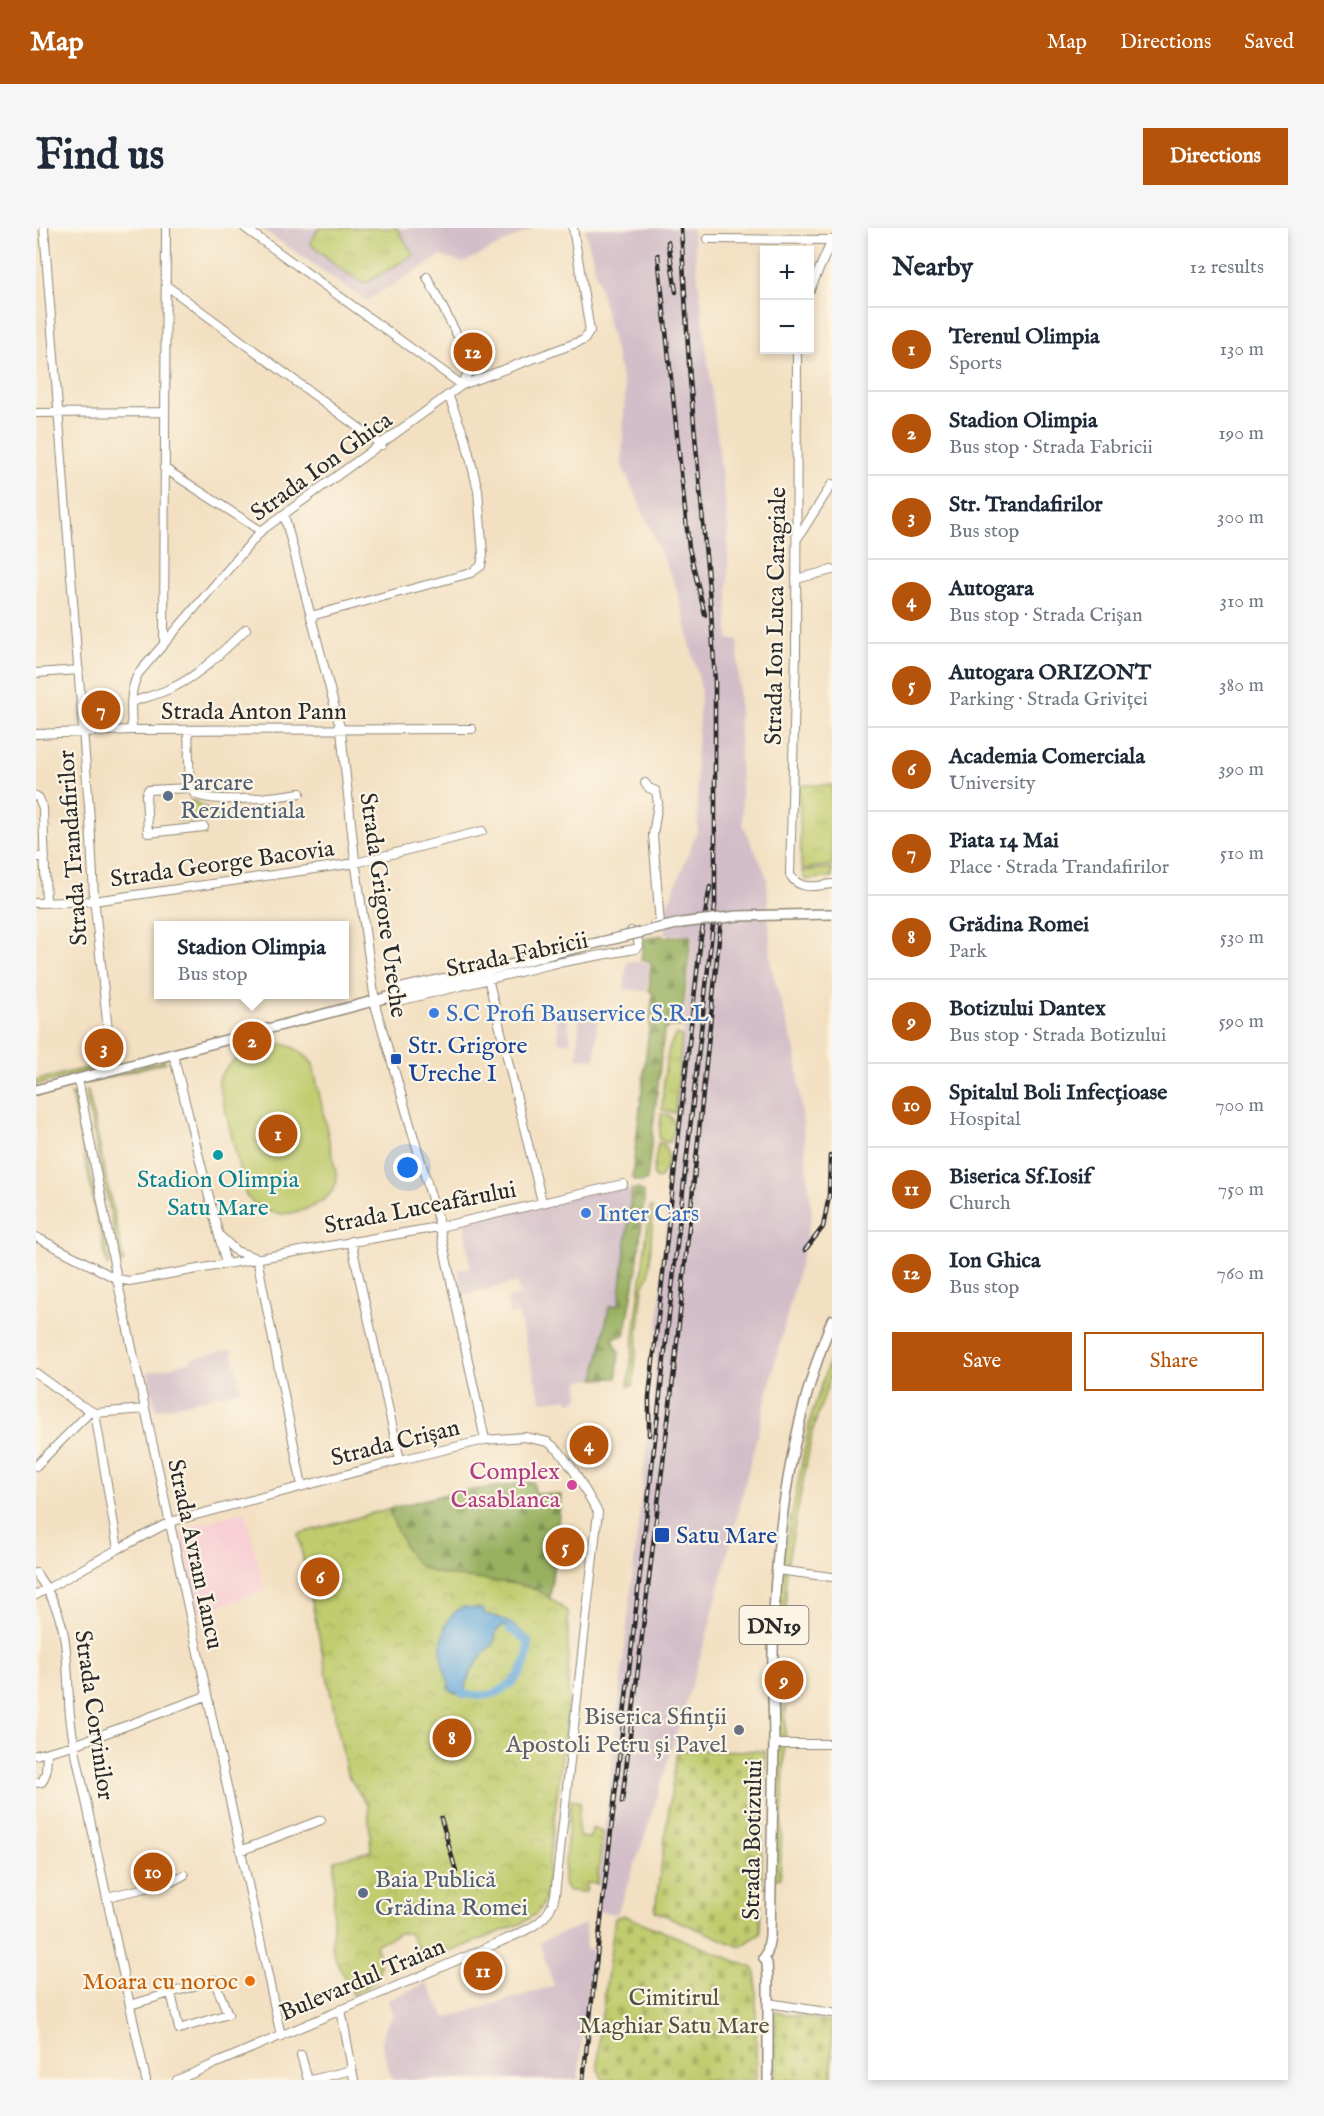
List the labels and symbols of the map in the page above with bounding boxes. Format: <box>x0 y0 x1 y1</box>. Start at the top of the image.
pin: 12 <box>454 330 492 374</box>
street label: Strada Ion Ghica <box>245 405 399 529</box>
street label: Strada Ion Luca Caragiale <box>759 487 794 746</box>
pin: 7 <box>82 688 120 732</box>
street label: Strada Anton Pann <box>161 697 347 728</box>
street label: Strada Trandafirilor <box>51 749 96 947</box>
place label: Parcare Rezidentiala <box>180 768 306 827</box>
marker: Parcare Rezidentiala <box>161 789 175 803</box>
street label: Strada Grigore Ureche <box>351 791 414 1020</box>
street label: Strada George Bacovia <box>108 833 337 896</box>
street label: Strada Fabricii <box>443 925 591 986</box>
place label: S.C Profi Bauservice S.R.L <box>446 999 710 1030</box>
marker: S.C Profi Bauservice S.R.L <box>427 1006 441 1020</box>
pin: 2 <box>232 1018 272 1064</box>
pin: 3 <box>84 1026 124 1070</box>
place label: Str. Grigore Ureche I <box>408 1031 527 1090</box>
marker: Str. Grigore Ureche I <box>389 1052 403 1066</box>
pin: 1 <box>258 1112 298 1156</box>
marker: Stadion Olimpia Satu Mare <box>211 1148 225 1162</box>
your location <box>393 1153 422 1182</box>
place label: Stadion Olimpia Satu Mare <box>137 1165 300 1224</box>
street label: Strada Luceafărului <box>322 1175 519 1242</box>
place label: Inter Cars <box>598 1199 699 1230</box>
marker: Inter Cars <box>579 1206 593 1220</box>
street label: Strada Crișan <box>328 1412 463 1474</box>
pin: 4 <box>570 1422 608 1468</box>
street label: Strada Avram Iancu <box>159 1456 230 1652</box>
place label: Complex Casablanca <box>451 1457 561 1516</box>
marker: Complex Casablanca <box>565 1478 579 1492</box>
place label: Satu Mare <box>676 1521 777 1552</box>
pin: 5 <box>546 1524 584 1570</box>
marker: Satu Mare <box>653 1526 671 1544</box>
pin: 6 <box>300 1554 340 1600</box>
road number: DN19 <box>740 1606 808 1644</box>
street label: Strada Corvinilor <box>66 1628 121 1802</box>
pin: 9 <box>764 1658 804 1702</box>
place label: Biserica Sfinții Apostoli Petru și Pavel <box>505 1702 727 1761</box>
pin: 8 <box>432 1716 472 1760</box>
marker: Biserica Sfinții Apostoli Petru și Pavel <box>732 1723 746 1737</box>
street label: Strada Botizului <box>737 1760 770 1921</box>
pin: 10 <box>134 1850 172 1894</box>
place label: Baia Publică Grădina Romei <box>375 1865 528 1924</box>
marker: Baia Publică Grădina Romei <box>356 1886 370 1900</box>
street label: Bulevardul Traian <box>275 1931 450 2029</box>
pin: 11 <box>464 1948 502 1994</box>
place label: Moara cu noroc <box>82 1967 238 1998</box>
marker: Moara cu noroc <box>243 1974 257 1988</box>
park label: Cimitirul Maghiar Satu Mare <box>579 1983 769 2042</box>

